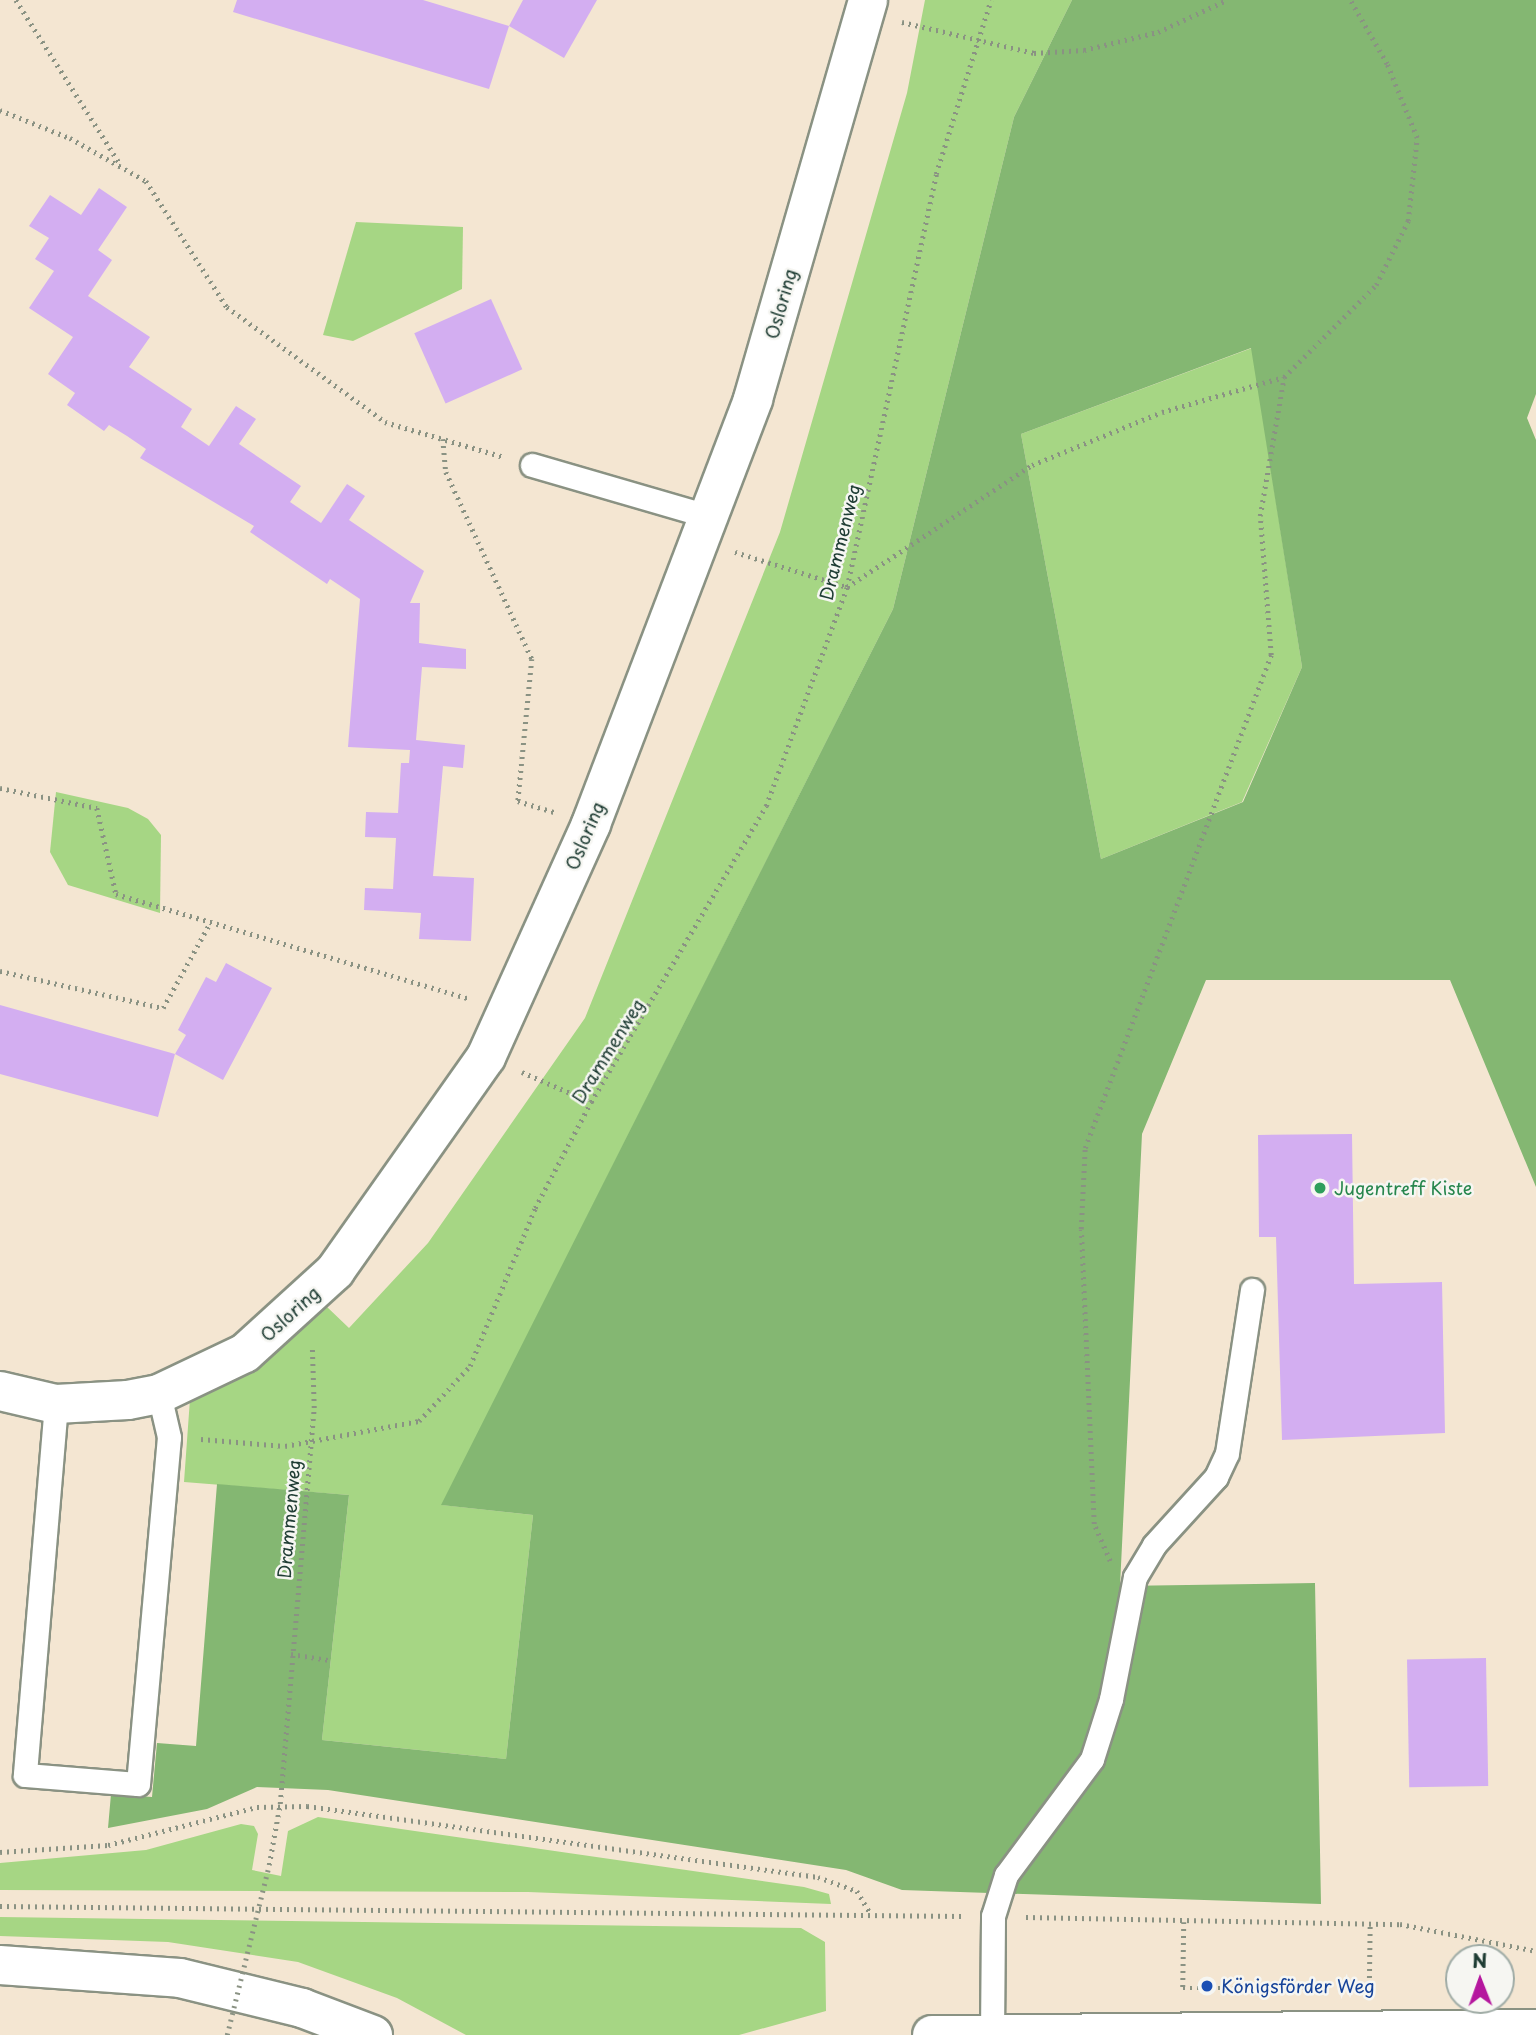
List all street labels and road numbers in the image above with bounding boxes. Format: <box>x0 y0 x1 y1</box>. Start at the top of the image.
street label: Osloring <box>761 267 801 341</box>
street label: Drammenweg <box>815 482 865 602</box>
street label: Osloring <box>561 799 609 873</box>
street label: Drammenweg <box>567 995 649 1107</box>
street label: Osloring <box>256 1282 324 1346</box>
street label: Drammenweg <box>273 1459 305 1579</box>

